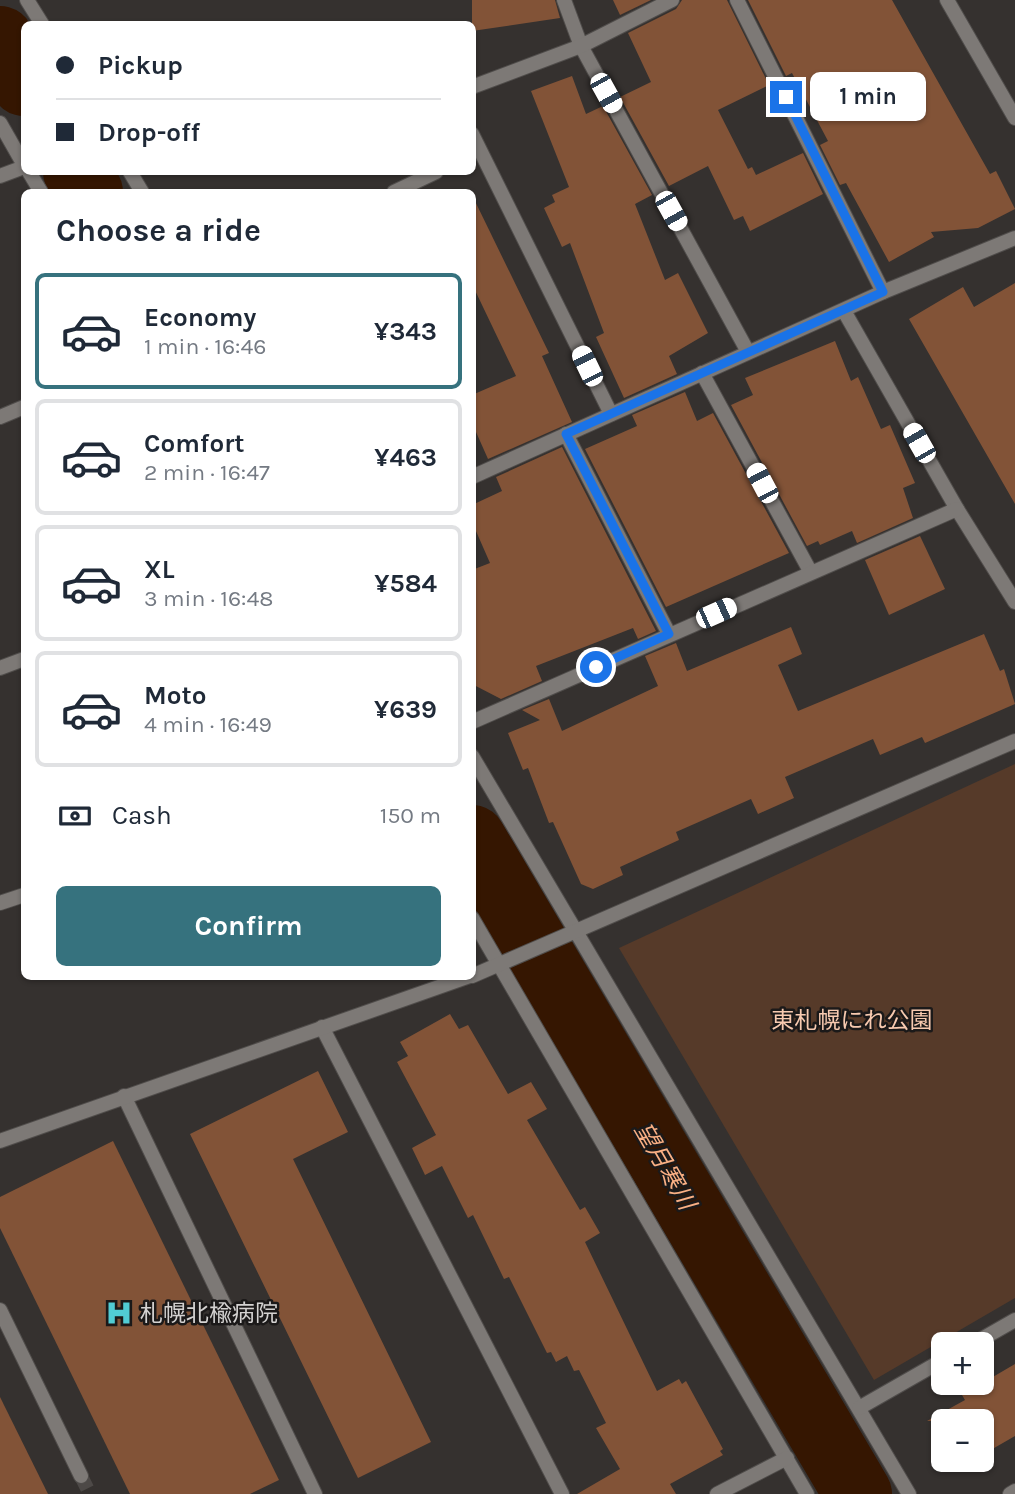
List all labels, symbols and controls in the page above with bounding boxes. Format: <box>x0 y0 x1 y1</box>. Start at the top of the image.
text: Pickup <box>98 50 183 81</box>
car <box>587 70 626 116</box>
callout: 1 min <box>810 72 926 122</box>
route end <box>770 81 802 113</box>
text: 1 min <box>839 83 897 110</box>
text: Drop-off <box>98 117 200 148</box>
car <box>652 188 691 234</box>
text: Choose a ride <box>56 212 261 249</box>
icon: car <box>60 300 123 363</box>
text: Economy <box>144 302 256 333</box>
text: ¥343 <box>374 316 437 347</box>
text: 1 min · 16:46 <box>144 333 266 360</box>
car <box>569 343 606 389</box>
car <box>900 420 939 466</box>
icon: car <box>60 426 123 489</box>
text: Comfort <box>144 428 245 459</box>
text: ¥463 <box>374 442 437 473</box>
text: 2 min · 16:47 <box>144 459 270 486</box>
car <box>743 460 782 506</box>
icon: car <box>60 552 123 615</box>
text: XL <box>144 554 175 585</box>
text: ¥584 <box>374 568 437 599</box>
text: 3 min · 16:48 <box>144 585 273 612</box>
car <box>693 595 740 631</box>
route start <box>580 651 612 683</box>
icon: car <box>60 678 123 741</box>
text: Moto <box>144 680 206 711</box>
text: ¥639 <box>374 694 437 725</box>
text: 4 min · 16:49 <box>144 711 272 738</box>
icon: cash <box>56 797 94 835</box>
text: Cash <box>112 800 172 831</box>
text: 150 m <box>380 802 441 829</box>
button: Confirm <box>56 886 441 966</box>
park label: 東札幌にれ公園 <box>772 1007 933 1034</box>
water label: 望月寒川 <box>629 1117 703 1217</box>
hospital icon: 札幌北楡病院 <box>104 1298 134 1328</box>
place label: 札幌北楡病院 <box>140 1300 278 1327</box>
map controls <box>931 1332 994 1472</box>
button: + <box>931 1332 994 1395</box>
button: − <box>931 1409 994 1472</box>

